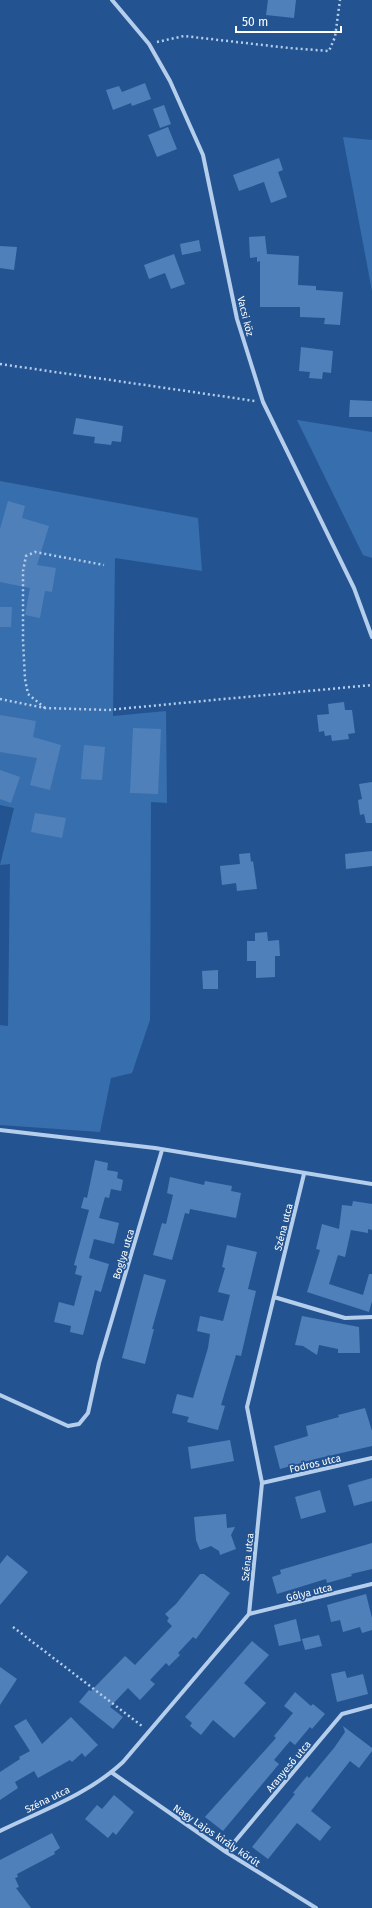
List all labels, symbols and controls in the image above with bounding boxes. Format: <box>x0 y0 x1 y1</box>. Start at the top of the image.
scale bar <box>236 8 341 34</box>
text: 50 m <box>242 15 268 29</box>
street label: Vacsi köz <box>234 295 256 338</box>
street label: Széna utca <box>272 1202 296 1252</box>
street label: Boglya utca <box>111 1228 137 1281</box>
street label: Fodros utca <box>288 1452 342 1476</box>
street label: Széna utca <box>239 1532 256 1582</box>
street label: Gólya utca <box>285 1581 334 1605</box>
street label: Aranyeső utca <box>263 1738 314 1795</box>
street label: Széna utca <box>23 1784 72 1816</box>
street label: Nagy Lajos király körút <box>171 1801 263 1870</box>

